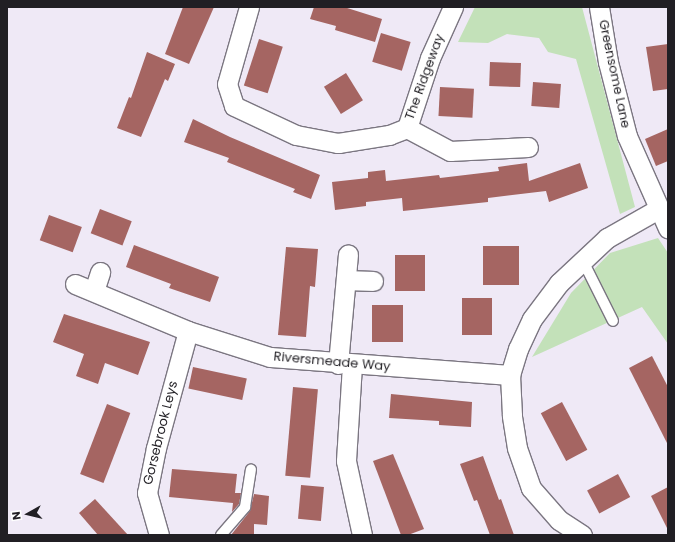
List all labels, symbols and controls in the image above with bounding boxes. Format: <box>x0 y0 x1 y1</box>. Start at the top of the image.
street label: Greensome Lane <box>595 18 633 130</box>
street label: The Ridgeway <box>402 32 448 122</box>
street label: Riversmeade Way <box>273 349 391 375</box>
street label: Gorsebrook Leys <box>141 380 181 486</box>
north arrow <box>8 494 48 534</box>
text: N <box>8 510 25 521</box>

